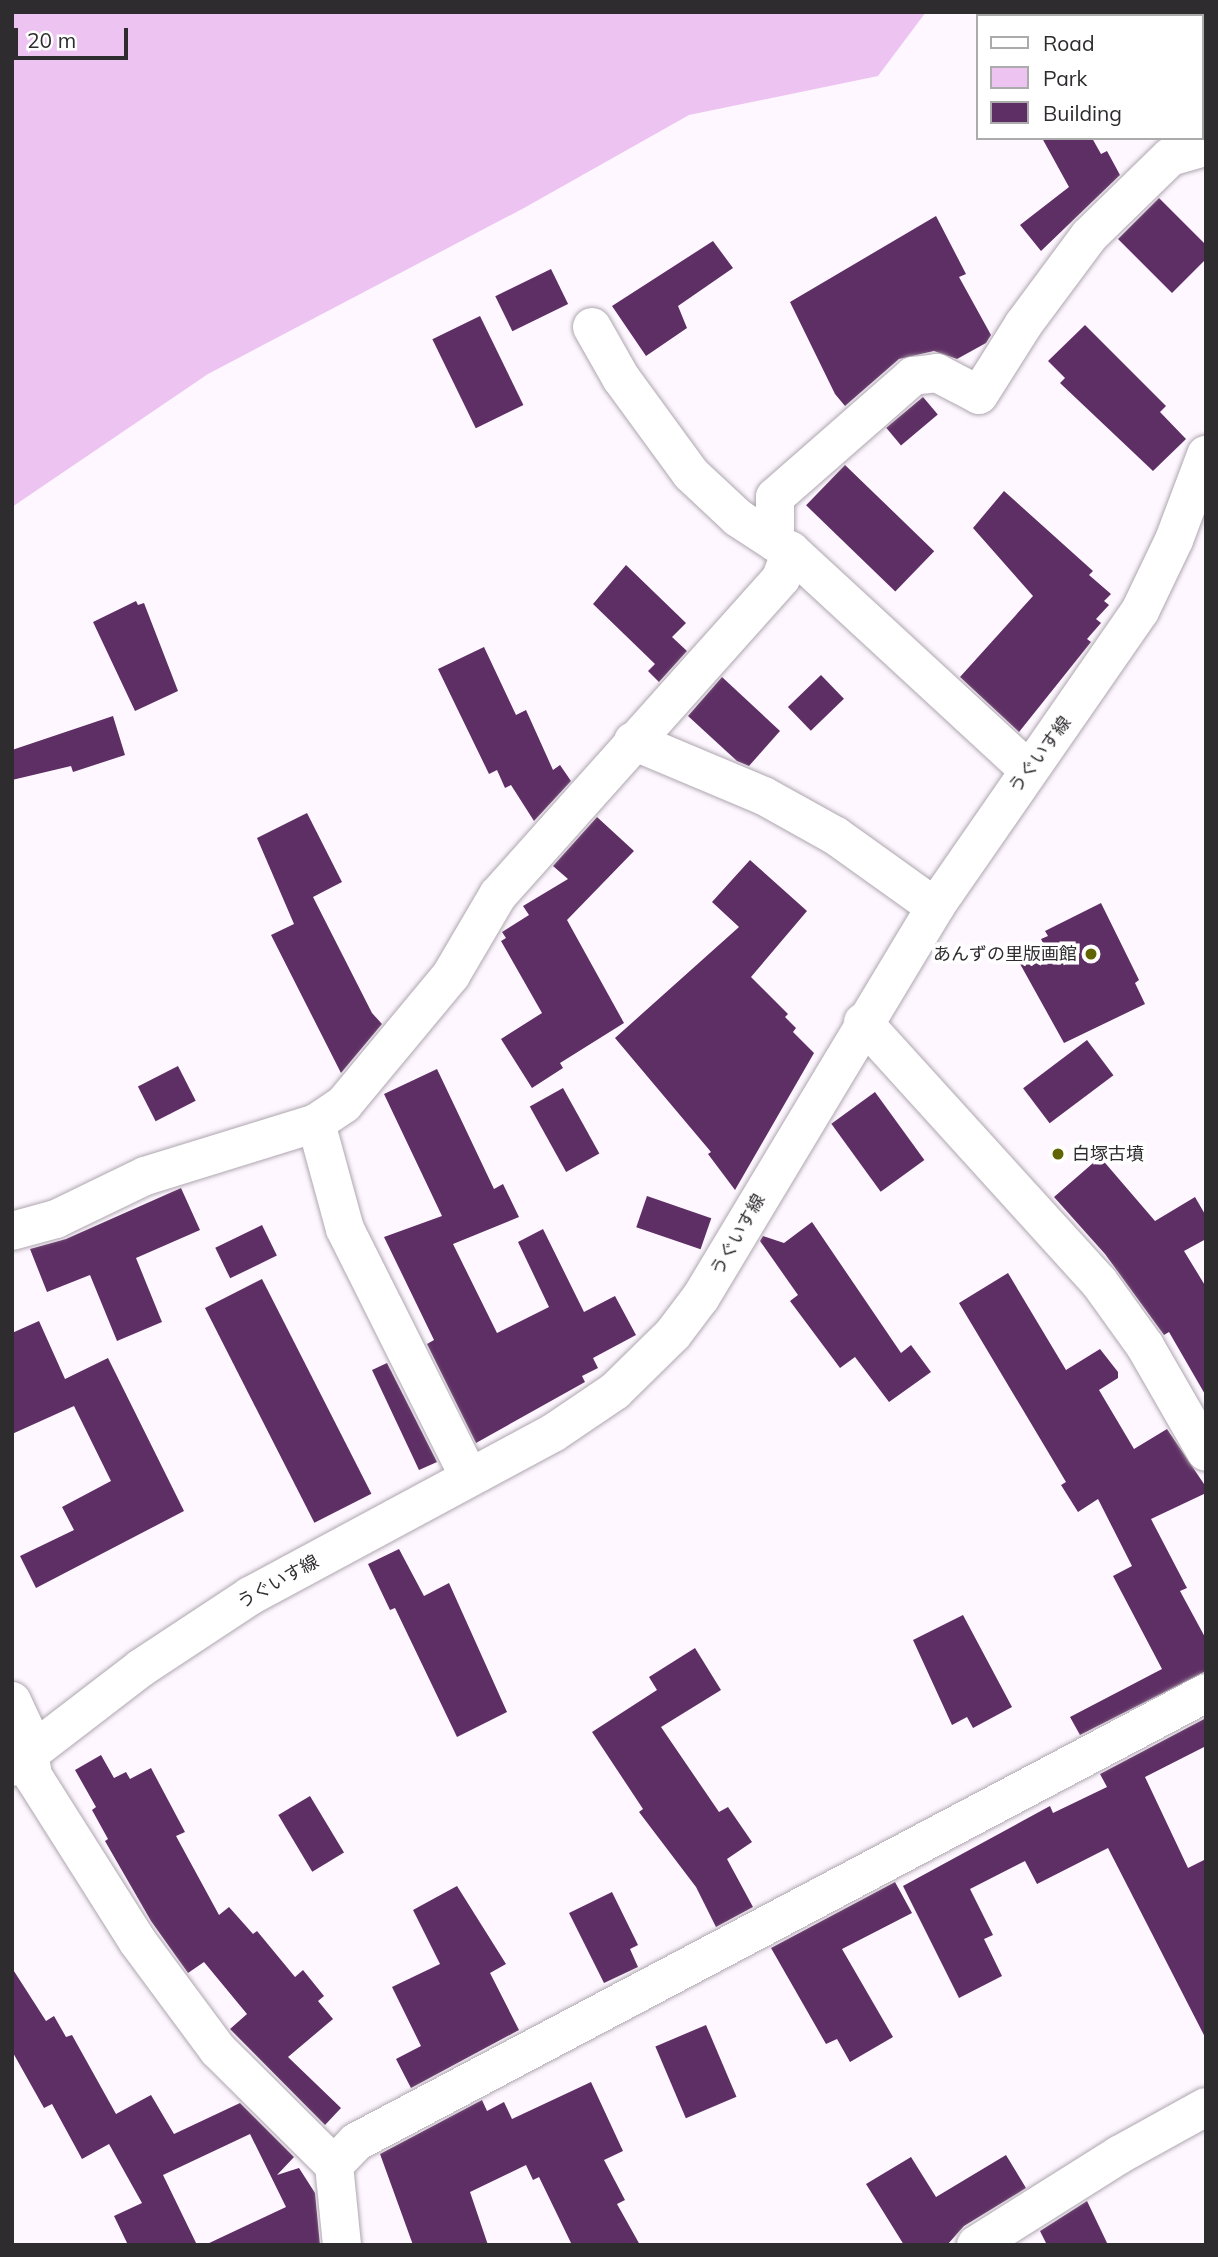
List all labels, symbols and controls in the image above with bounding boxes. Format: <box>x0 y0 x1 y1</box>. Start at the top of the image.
scale bar <box>18 14 131 58</box>
legend <box>976 14 1204 140</box>
text: 20 m <box>27 27 76 53</box>
text: Road <box>1043 30 1094 56</box>
text: Park <box>1043 65 1087 91</box>
text: Building <box>1043 100 1122 126</box>
street label: うぐいす線 <box>1004 713 1076 797</box>
place label: あんずの里版画館 <box>933 943 1077 965</box>
marker: あんずの里版画館 <box>1083 946 1099 962</box>
place label: 白塚古墳 <box>1072 1143 1144 1165</box>
marker: 白塚古墳 <box>1050 1146 1066 1162</box>
street label: うぐいす線 <box>706 1191 770 1279</box>
street label: うぐいす線 <box>233 1551 323 1613</box>

